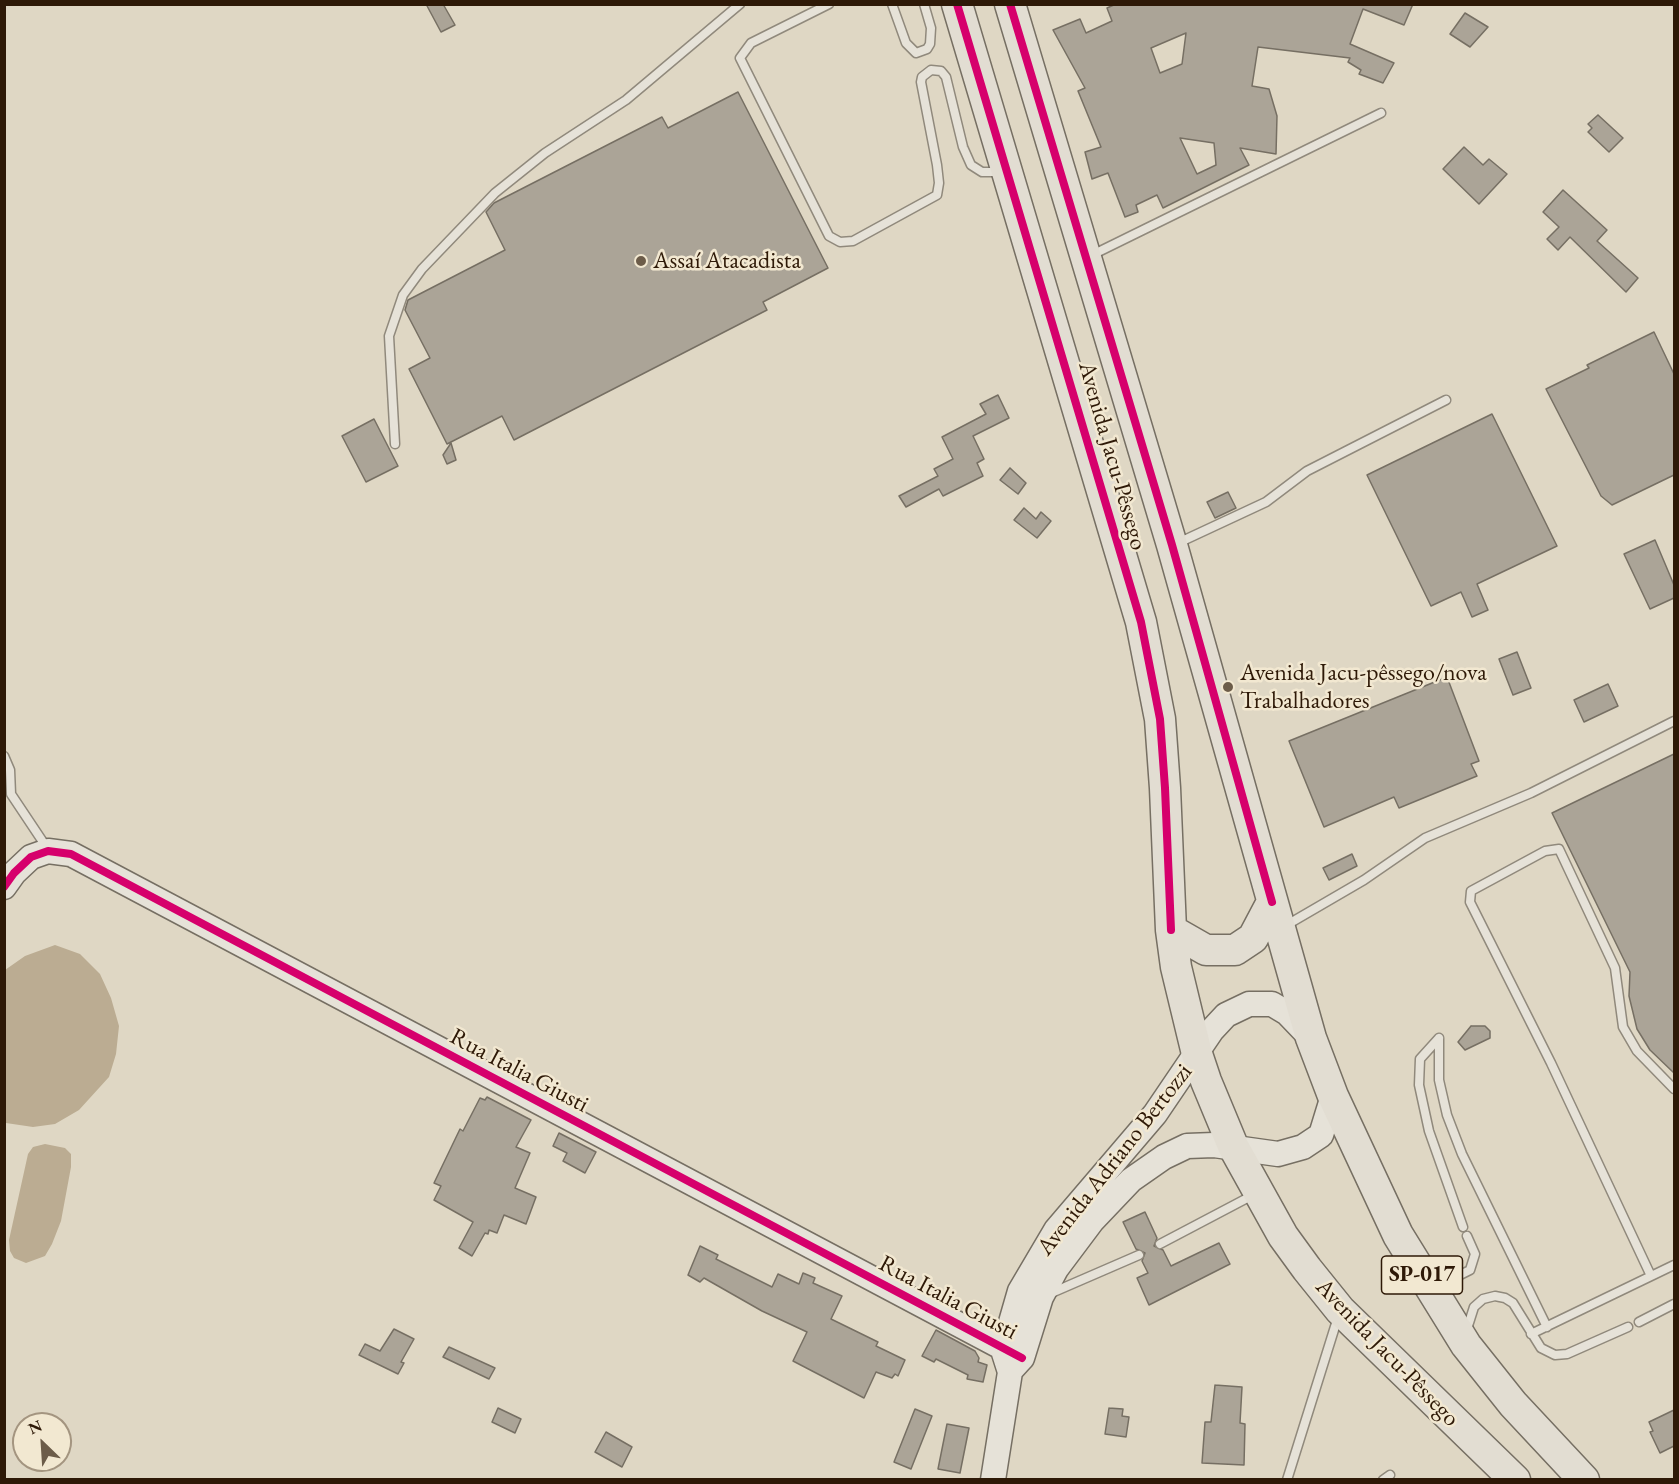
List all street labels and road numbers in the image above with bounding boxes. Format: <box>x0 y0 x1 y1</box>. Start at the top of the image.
street label: Avenida Jacu-Pêssego <box>1071 359 1153 553</box>
street label: Rua Italia Giusti <box>445 1022 593 1120</box>
street label: Avenida Adriano Bertozzi <box>1031 1058 1199 1262</box>
street label: Rua Italia Giusti <box>874 1249 1022 1347</box>
road number: SP-017 <box>1382 1256 1462 1294</box>
street label: Avenida Jacu-Pêssego <box>1309 1273 1465 1433</box>

